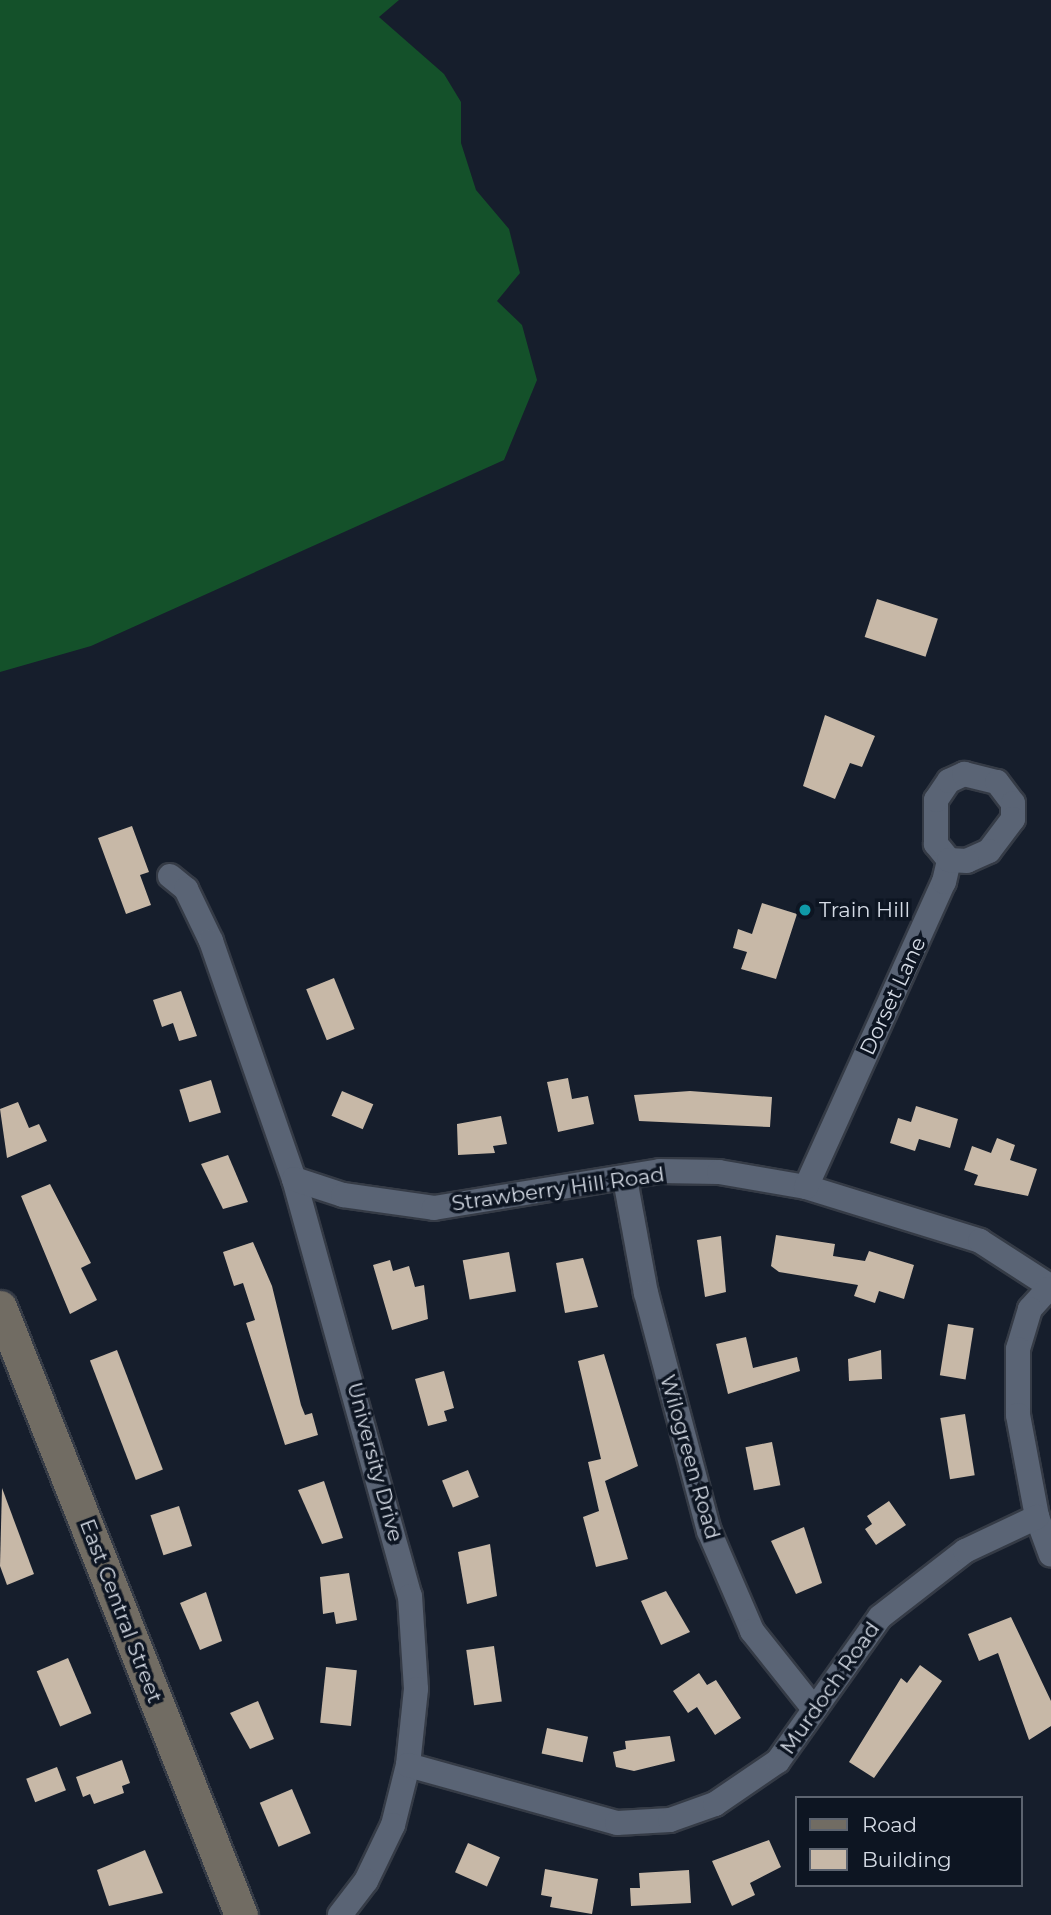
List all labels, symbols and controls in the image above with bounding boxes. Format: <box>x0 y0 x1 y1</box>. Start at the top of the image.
place label: Train Hill <box>819 897 910 923</box>
marker: Train Hill <box>797 902 813 918</box>
street label: Dorset Lane <box>855 933 931 1059</box>
street label: Strawberry Hill Road <box>450 1162 666 1216</box>
street label: Wilogreen Road <box>654 1372 726 1542</box>
street label: University Drive <box>342 1380 408 1544</box>
street label: East Central Street <box>74 1515 168 1707</box>
street label: Murdoch Road <box>775 1617 885 1759</box>
legend <box>796 1796 1023 1887</box>
text: Road <box>862 1812 917 1837</box>
text: Building <box>862 1847 952 1872</box>

